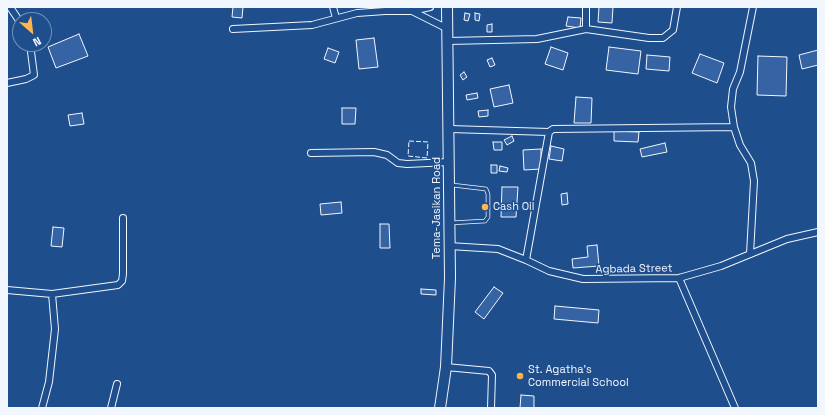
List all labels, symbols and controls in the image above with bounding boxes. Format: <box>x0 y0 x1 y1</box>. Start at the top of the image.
north arrow <box>12 12 52 52</box>
text: N <box>31 34 44 50</box>
street label: Tema-Jasikan Road <box>430 157 444 259</box>
place label: Cash Oil <box>493 200 534 214</box>
marker: Cash Oil <box>480 202 490 212</box>
street label: Agbada Street <box>595 262 673 276</box>
place label: St. Agatha's Commercial School <box>528 363 629 389</box>
marker: St. Agatha's Commercial School <box>515 371 525 381</box>

